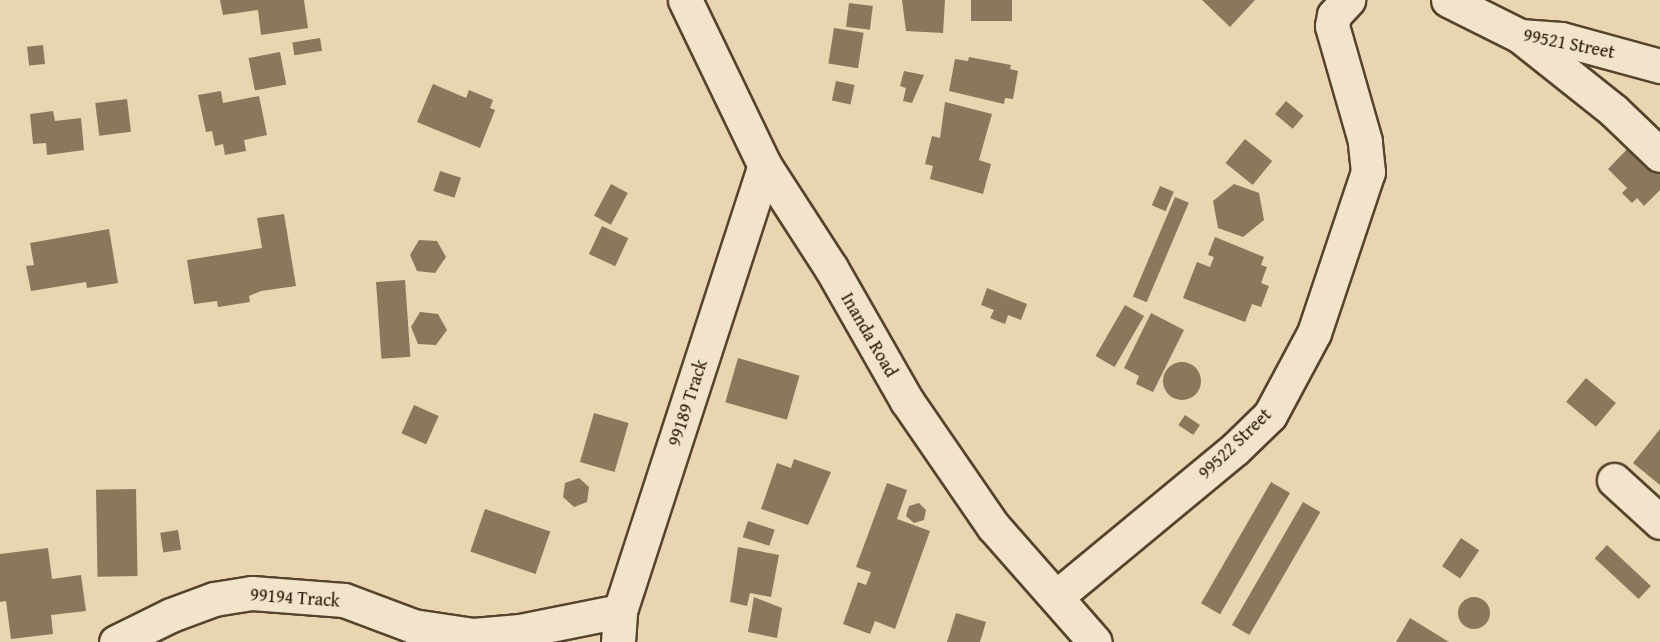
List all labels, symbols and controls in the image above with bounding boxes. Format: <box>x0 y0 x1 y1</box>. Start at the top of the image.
street label: 99521 Street <box>1521 25 1617 63</box>
street label: Inanda Road <box>836 289 902 381</box>
street label: 99189 Track <box>664 357 712 449</box>
street label: 99522 Street <box>1194 404 1276 484</box>
street label: 99194 Track <box>249 584 341 612</box>

